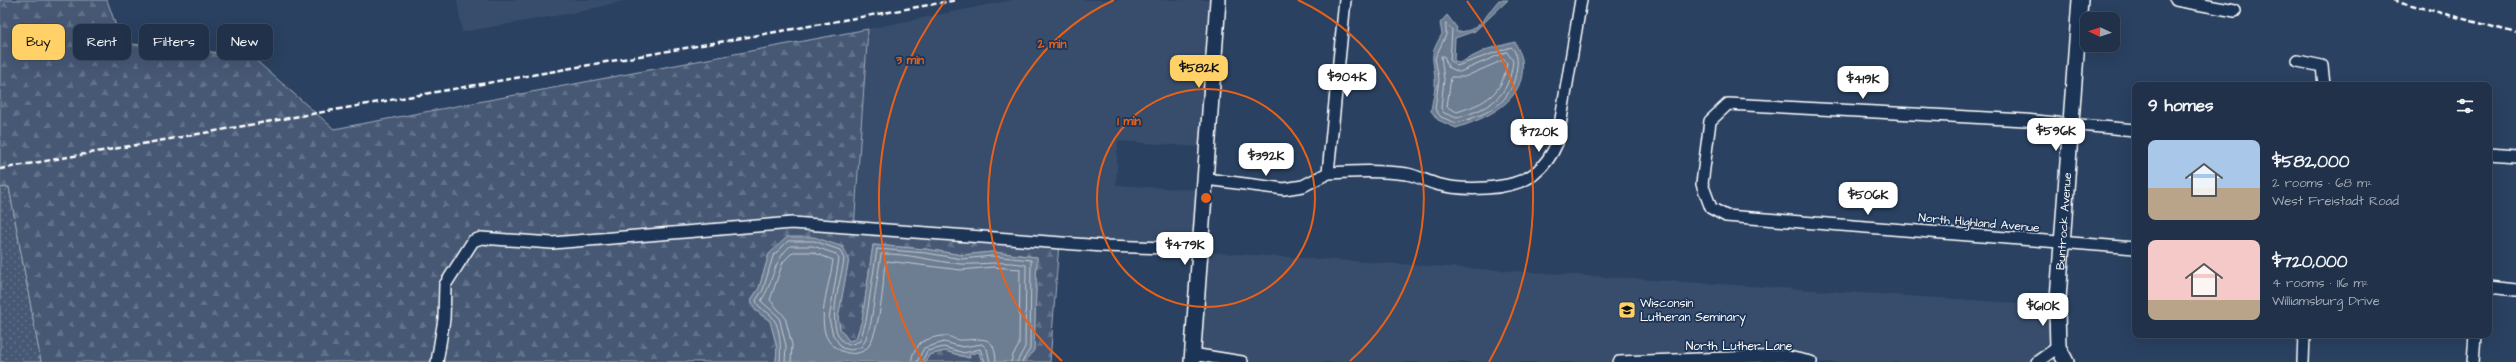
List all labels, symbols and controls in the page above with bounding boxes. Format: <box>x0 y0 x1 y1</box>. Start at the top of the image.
north arrow <box>2080 12 2120 52</box>
map controls <box>2080 12 2120 52</box>
chip: Buy <box>12 24 65 60</box>
chip: Rent <box>73 24 131 60</box>
chip: Filters <box>139 24 209 60</box>
chip: New <box>217 24 273 60</box>
text: 2 min <box>1037 36 1066 53</box>
text: 3 min <box>895 52 924 69</box>
pin: $582K <box>1171 55 1227 89</box>
text: $582K <box>1179 59 1219 77</box>
pin: $904K <box>1319 64 1375 98</box>
pin: $419K <box>1835 66 1891 100</box>
text: $904K <box>1327 68 1367 86</box>
text: $419K <box>1846 70 1880 88</box>
text: 9 homes <box>2148 94 2213 118</box>
icon: filters <box>2454 95 2476 117</box>
text: 1 min <box>1117 113 1141 130</box>
pin: $596K <box>2028 118 2084 152</box>
pin: $720K <box>1511 119 1567 153</box>
text: $596K <box>2036 122 2076 140</box>
text: $720K <box>1520 123 1558 141</box>
pin: $392K <box>1238 143 1294 177</box>
text: $392K <box>1248 147 1284 165</box>
text: $582,000 <box>2272 150 2349 174</box>
icon: home <box>2180 156 2228 204</box>
street label: Buntrock Avenue <box>2052 171 2076 271</box>
text: 2 rooms · 68 m² <box>2272 174 2372 192</box>
pin: $506K <box>1840 182 1896 216</box>
text: $506K <box>1848 186 1888 204</box>
centre of rings <box>1199 191 1213 205</box>
text: West Freistadt Road <box>2272 192 2399 210</box>
street label: North Highland Avenue <box>1918 209 2041 238</box>
pin: $479K <box>1157 232 1213 266</box>
text: $479K <box>1165 236 1205 254</box>
text: $720,000 <box>2272 250 2348 274</box>
icon: home <box>2180 256 2228 304</box>
text: 4 rooms · 116 m² <box>2272 274 2368 292</box>
text: Williamsburg Drive <box>2272 292 2380 310</box>
pin: $610K <box>2015 293 2071 327</box>
place label: Wisconsin Lutheran Seminary <box>1640 295 1746 327</box>
text: $610K <box>2026 297 2060 315</box>
school or university icon: Wisconsin Lutheran Seminary <box>1617 300 1637 320</box>
street label: North Luther Lane <box>1686 338 1793 355</box>

